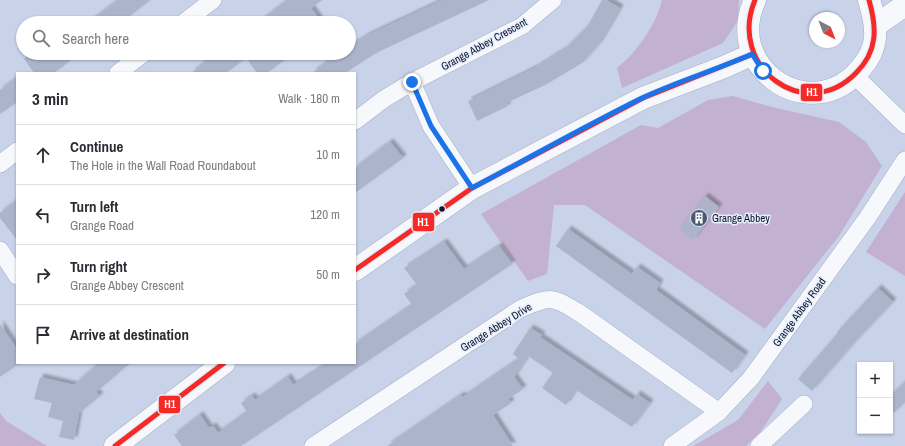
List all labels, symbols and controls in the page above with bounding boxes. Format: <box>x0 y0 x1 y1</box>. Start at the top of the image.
north arrow <box>809 12 845 48</box>
street label: Grange Abbey Crescent <box>439 14 530 73</box>
search box <box>16 16 356 60</box>
icon: search <box>30 27 52 49</box>
text: Search here <box>62 28 129 49</box>
route start <box>754 62 772 80</box>
route end <box>403 73 421 91</box>
line badge: H1 <box>800 83 823 102</box>
text: H1 <box>806 85 818 99</box>
text: 3 min <box>32 87 68 110</box>
text: Walk · 180 m <box>278 90 340 107</box>
text: Continue <box>70 136 123 157</box>
icon: ahead <box>32 144 54 166</box>
text: 10 m <box>316 146 340 163</box>
text: The Hole in the Wall Road Roundabout <box>70 157 256 174</box>
text: Turn left <box>70 196 118 217</box>
icon: left <box>32 204 54 226</box>
unlabelled marker <box>437 204 447 214</box>
text: 120 m <box>310 206 340 223</box>
building icon: Grange Abbey <box>689 208 709 228</box>
place label: Grange Abbey <box>712 211 770 225</box>
line badge: H1 <box>412 212 435 232</box>
text: H1 <box>417 215 429 229</box>
text: Grange Road <box>70 217 134 234</box>
text: Turn right <box>70 256 127 277</box>
icon: right <box>32 264 54 286</box>
text: 50 m <box>316 266 340 283</box>
street label: Grange Abbey Road <box>769 275 829 349</box>
text: Grange Abbey Crescent <box>70 277 184 294</box>
street label: Grange Abbey Drive <box>458 299 534 355</box>
icon: arrive <box>32 324 54 346</box>
text: Arrive at destination <box>70 324 189 345</box>
map controls <box>857 362 893 434</box>
button: + <box>857 362 893 398</box>
line badge: H1 <box>158 395 181 414</box>
text: H1 <box>164 397 176 411</box>
button: − <box>857 398 893 434</box>

